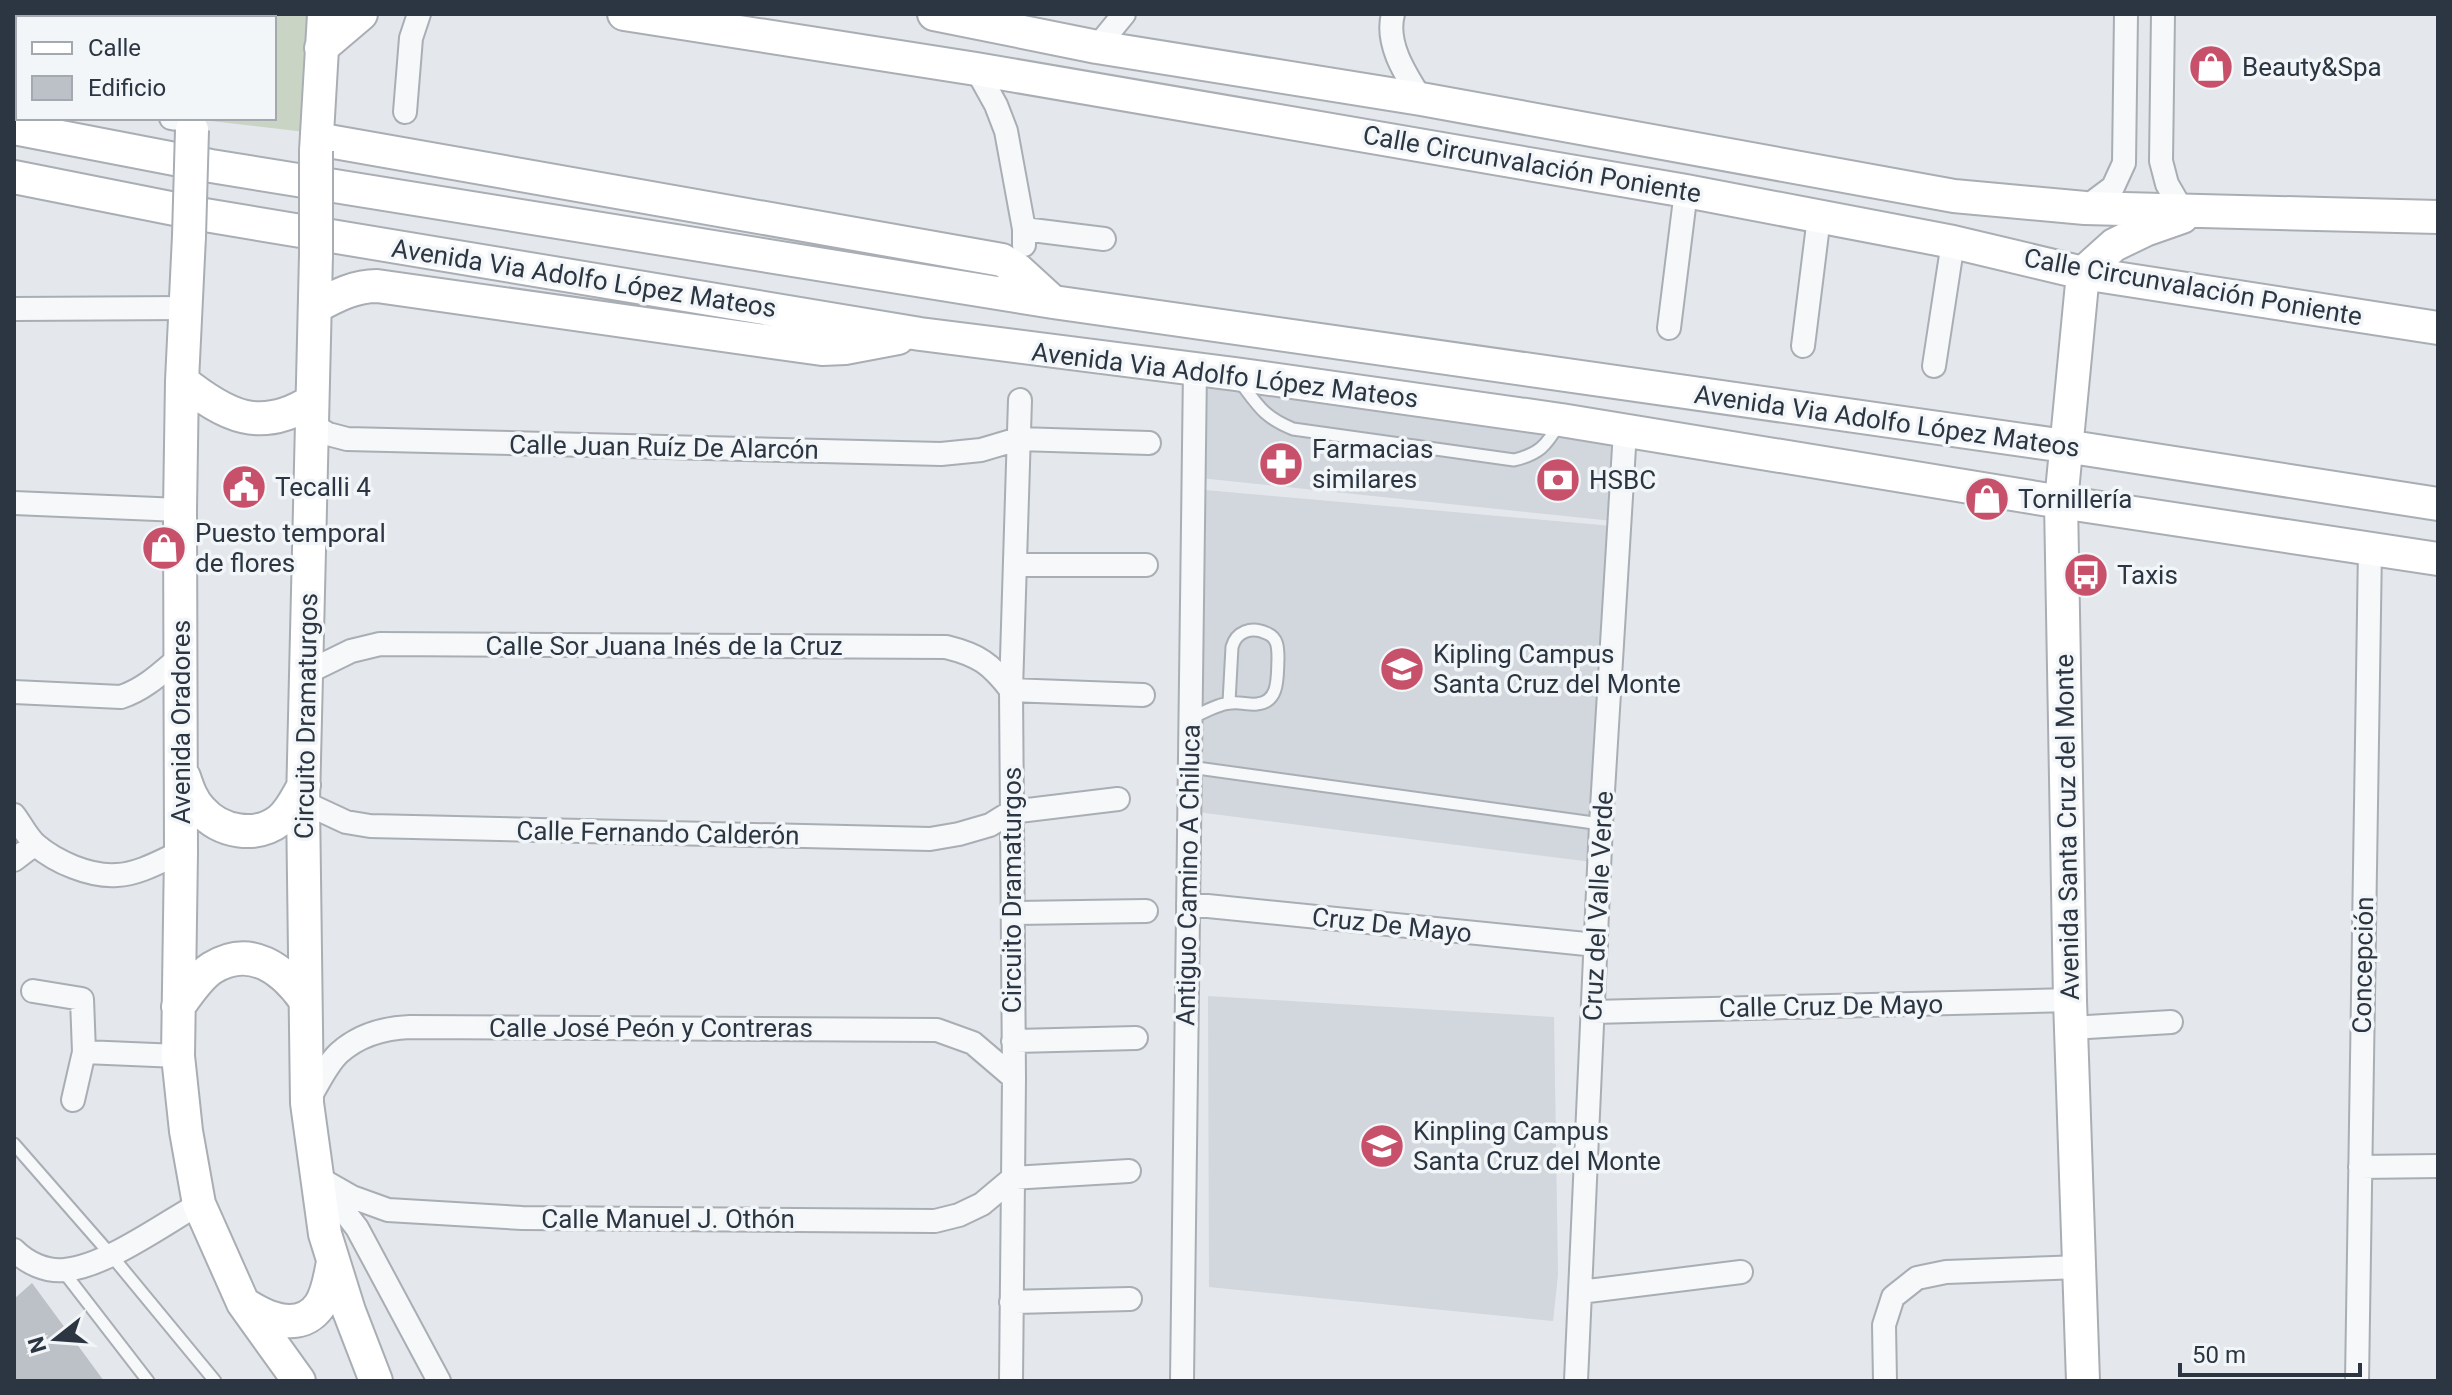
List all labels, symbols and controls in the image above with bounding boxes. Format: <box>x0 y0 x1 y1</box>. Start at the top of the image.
legend <box>16 16 276 120</box>
text: Calle <box>88 34 141 62</box>
shop icon: Beauty&Spa <box>2187 43 2235 91</box>
place label: Beauty&Spa <box>2242 52 2382 82</box>
text: Edificio <box>88 74 166 102</box>
street label: Calle Circunvalación Poniente <box>1361 119 1703 209</box>
street label: Avenida Via Adolfo López Mateos <box>390 233 778 323</box>
street label: Calle Circunvalación Poniente <box>2022 242 2364 332</box>
street label: Avenida Via Adolfo López Mateos <box>1030 336 1420 414</box>
street label: Avenida Via Adolfo López Mateos <box>1692 379 2082 463</box>
street label: Calle Juan Ruíz De Alarcón <box>509 429 819 465</box>
place label: Farmacias similares <box>1312 434 1433 494</box>
pharmacy icon: Farmacias similares <box>1257 440 1305 488</box>
bank icon: HSBC <box>1534 456 1582 504</box>
public building icon: Tecalli 4 <box>220 463 268 511</box>
place label: HSBC <box>1589 465 1656 495</box>
place label: Tecalli 4 <box>275 472 371 502</box>
shop icon: Tornillería <box>1963 475 2011 523</box>
place label: Tornillería <box>2018 484 2132 514</box>
place label: Puesto temporal de flores <box>195 518 386 578</box>
shop icon: Puesto temporal de flores <box>140 524 188 572</box>
bus stop icon: Taxis <box>2062 551 2110 599</box>
place label: Taxis <box>2117 560 2178 590</box>
street label: Circuito Dramaturgos <box>289 593 323 839</box>
street label: Avenida Oradores <box>166 620 196 824</box>
street label: Calle Sor Juana Inés de la Cruz <box>485 631 843 661</box>
place label: Kipling Campus Santa Cruz del Monte <box>1433 639 1681 699</box>
school or university icon: Kipling Campus Santa Cruz del Monte <box>1378 645 1426 693</box>
street label: Avenida Santa Cruz del Monte <box>2049 654 2085 1000</box>
street label: Antiguo Camino A Chiluca <box>1170 724 1206 1026</box>
street label: Circuito Dramaturgos <box>997 767 1027 1013</box>
street label: Cruz del Valle Verde <box>1577 790 1619 1022</box>
street label: Calle Fernando Calderón <box>516 816 800 850</box>
street label: Concepción <box>2347 896 2379 1034</box>
street label: Cruz De Mayo <box>1311 902 1473 948</box>
street label: Calle Cruz De Mayo <box>1719 989 1943 1023</box>
street label: Calle José Peón y Contreras <box>489 1013 813 1043</box>
place label: Kinpling Campus Santa Cruz del Monte <box>1413 1116 1661 1176</box>
school or university icon: Kinpling Campus Santa Cruz del Monte <box>1358 1122 1406 1170</box>
street label: Calle Manuel J. Othón <box>541 1204 795 1234</box>
north arrow <box>16 1299 96 1379</box>
scale bar <box>2180 1327 2360 1377</box>
text: N <box>23 1334 52 1356</box>
text: 50 m <box>2192 1341 2246 1369</box>

